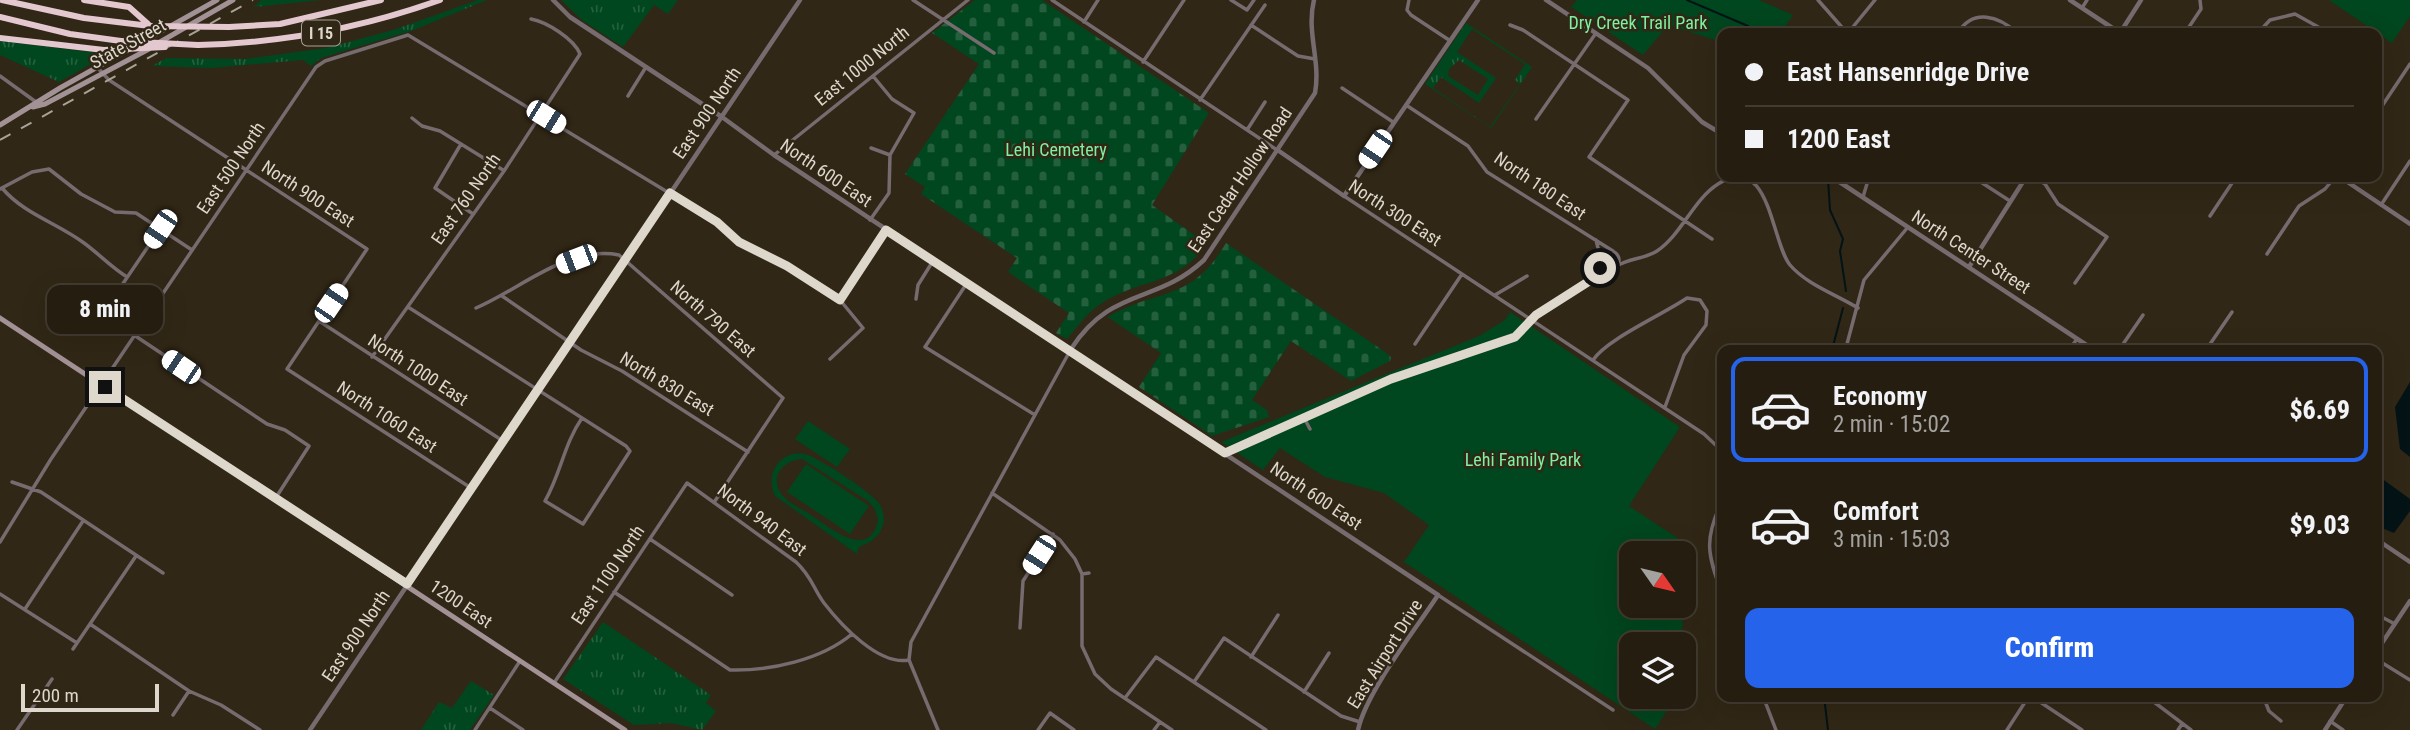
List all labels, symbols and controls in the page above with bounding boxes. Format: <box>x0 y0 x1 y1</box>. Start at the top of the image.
park label: Dry Creek Trail Park <box>1569 12 1707 33</box>
street label: State Street <box>86 14 169 73</box>
road number: I 15 <box>302 20 340 46</box>
street label: East 1000 North <box>810 21 913 110</box>
text: East Hansenridge Drive <box>1787 57 2029 87</box>
street label: East 900 North <box>668 63 745 163</box>
car <box>523 97 570 137</box>
street label: East Cedar Hollow Road <box>1183 103 1296 256</box>
street label: East 500 North <box>192 118 269 218</box>
text: 1200 East <box>1787 124 1890 154</box>
car <box>1355 126 1396 172</box>
street label: North 600 East <box>776 134 876 211</box>
park label: Lehi Cemetery <box>1005 139 1107 160</box>
street label: North 180 East <box>1490 147 1590 224</box>
street label: East 760 North <box>427 149 505 248</box>
street label: North 900 East <box>258 156 359 231</box>
street label: North 300 East <box>1345 175 1446 250</box>
street label: North Center Street <box>1908 205 2035 298</box>
car <box>140 206 181 252</box>
car <box>553 242 600 276</box>
route start <box>1584 252 1616 284</box>
street label: North 790 East <box>666 276 760 361</box>
car <box>311 280 352 326</box>
callout: 8 min <box>47 286 163 334</box>
text: 8 min <box>79 296 131 323</box>
street label: North 1000 East <box>364 329 472 410</box>
car <box>158 347 205 387</box>
street label: North 830 East <box>616 347 718 420</box>
route end <box>89 371 121 403</box>
street label: North 1060 East <box>333 376 441 457</box>
icon: car <box>1749 378 1812 441</box>
text: Economy <box>1833 381 1927 411</box>
text: $6.69 <box>2289 395 2350 425</box>
text: 2 min · 15:02 <box>1833 411 1950 438</box>
park label: Lehi Family Park <box>1465 449 1581 470</box>
street label: North 600 East <box>1266 457 1366 534</box>
street label: North 940 East <box>714 479 811 560</box>
icon: car <box>1749 493 1812 556</box>
text: Comfort <box>1833 496 1919 526</box>
text: $9.03 <box>2289 510 2350 540</box>
street label: East 1100 North <box>567 521 648 628</box>
text: 3 min · 15:03 <box>1833 526 1950 553</box>
car <box>1019 532 1060 578</box>
north arrow <box>1619 541 1696 618</box>
map controls <box>1619 541 1696 709</box>
street label: 1200 East <box>426 575 496 632</box>
street label: East 900 North <box>317 586 394 686</box>
street label: East Airport Drive <box>1343 595 1426 712</box>
button: Confirm <box>1745 608 2354 688</box>
button: layers <box>1619 632 1696 709</box>
scale bar <box>21 681 159 713</box>
text: 200 m <box>32 684 79 707</box>

